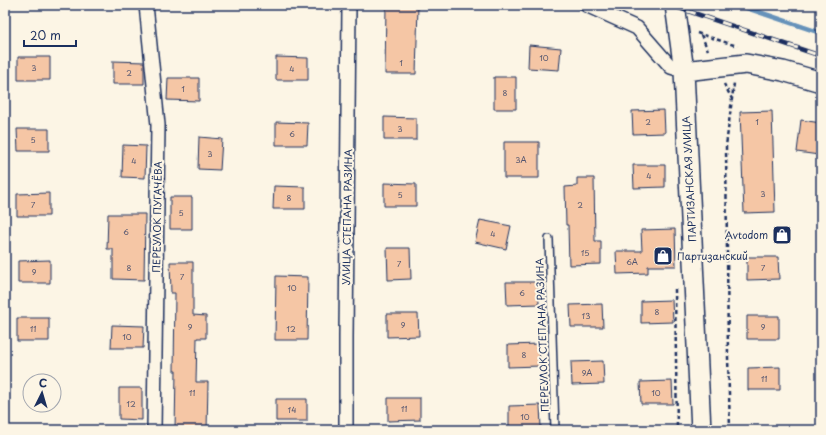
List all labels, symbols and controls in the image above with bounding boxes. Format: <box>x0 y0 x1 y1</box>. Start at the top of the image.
scale bar <box>24 22 76 48</box>
text: 20 m <box>30 26 61 44</box>
house number: 10 <box>539 52 549 64</box>
house number: 1 <box>399 57 403 69</box>
house number: 3 <box>31 62 37 74</box>
house number: 4 <box>289 63 295 75</box>
house number: 2 <box>126 67 132 79</box>
house number: 1 <box>181 83 185 95</box>
house number: 8 <box>503 87 508 99</box>
street label: ПАРТИЗАНСКАЯ УЛИЦА <box>678 115 699 242</box>
house number: 2 <box>645 116 651 128</box>
house number: 1 <box>755 116 759 128</box>
house number: 3 <box>397 123 403 135</box>
house number: 6 <box>289 128 295 140</box>
house number: 5 <box>30 134 36 146</box>
house number: 3 <box>207 148 213 160</box>
street label: УЛИЦА СТЕПАНА РАЗИНА <box>338 148 355 285</box>
house number: 3А <box>515 154 527 166</box>
house number: 4 <box>131 155 137 167</box>
street label: ПЕРЕУЛОК ПУГАЧЁВА <box>148 161 165 273</box>
house number: 4 <box>646 170 652 182</box>
house number: 3 <box>760 188 766 200</box>
house number: 5 <box>397 189 403 201</box>
house number: 8 <box>287 192 292 204</box>
house number: 7 <box>31 199 36 211</box>
house number: 2 <box>577 199 583 211</box>
house number: 5 <box>178 207 184 219</box>
shop icon: Avtodom <box>771 224 793 246</box>
house number: 6 <box>123 226 129 238</box>
place label: Avtodom <box>725 227 768 242</box>
house number: 4 <box>490 228 496 240</box>
shop icon: Партизанский <box>652 245 674 267</box>
house number: 15 <box>581 247 589 259</box>
place label: Партизанский <box>677 248 748 263</box>
house number: 6А <box>626 256 638 268</box>
street label: ПЕРЕУЛОК СТЕПАНА РАЗИНА <box>531 257 552 412</box>
house number: 7 <box>397 258 402 270</box>
house number: 8 <box>127 262 132 274</box>
house number: 7 <box>761 262 766 274</box>
house number: 9 <box>32 266 37 278</box>
house number: 7 <box>180 271 185 283</box>
house number: 10 <box>287 282 297 294</box>
house number: 6 <box>519 287 525 299</box>
house number: 8 <box>655 306 660 318</box>
house number: 13 <box>582 310 590 322</box>
house number: 9 <box>401 319 406 331</box>
house number: 9 <box>188 321 193 333</box>
house number: 9 <box>761 321 766 333</box>
house number: 11 <box>30 323 36 335</box>
house number: 12 <box>286 323 296 335</box>
house number: 10 <box>122 331 132 343</box>
house number: 8 <box>522 349 527 361</box>
house number: 9А <box>582 367 592 379</box>
north arrow <box>22 373 62 413</box>
house number: 11 <box>761 373 767 385</box>
text: С <box>38 374 48 391</box>
house number: 11 <box>189 387 195 399</box>
house number: 10 <box>651 387 661 399</box>
house number: 12 <box>126 398 136 410</box>
house number: 11 <box>401 403 407 415</box>
house number: 14 <box>288 404 296 416</box>
house number: 10 <box>520 411 530 423</box>

